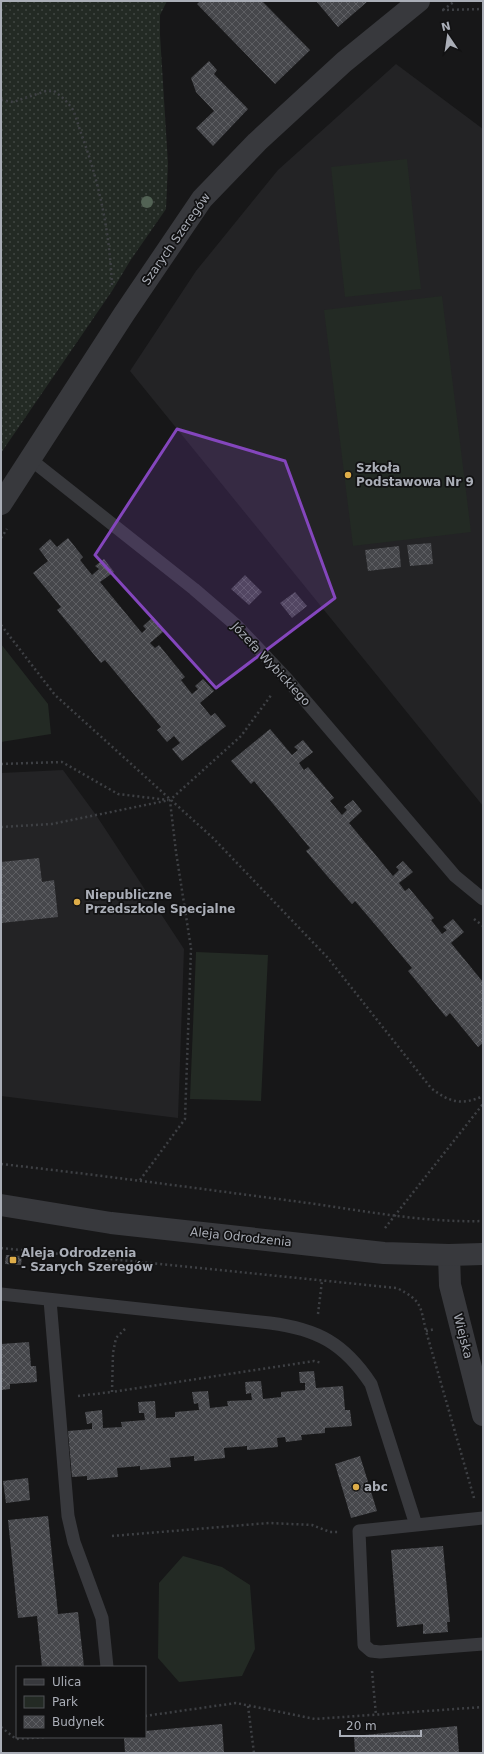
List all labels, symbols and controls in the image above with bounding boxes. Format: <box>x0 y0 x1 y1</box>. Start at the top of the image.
north arrow <box>428 16 468 56</box>
text: N <box>440 19 452 34</box>
street label: Szarych Szeregów <box>139 190 213 288</box>
place label: Szkoła Podstawowa Nr 9 <box>356 461 474 489</box>
marker: Szkoła Podstawowa Nr 9 <box>343 470 353 480</box>
street label: Józefa Wybickiego <box>228 619 313 709</box>
place label: Niepubliczne Przedszkole Specjalne <box>85 888 235 916</box>
marker: Niepubliczne Przedszkole Specjalne <box>72 897 82 907</box>
street label: Aleja Odrodzenia <box>190 1225 292 1249</box>
place label: Aleja Odrodzenia - Szarych Szeregów <box>21 1246 153 1274</box>
marker: Aleja Odrodzenia - Szarych Szeregów <box>8 1255 18 1265</box>
street label: Wiejska <box>451 1312 475 1360</box>
place label: abc <box>364 1480 388 1494</box>
marker: abc <box>351 1482 361 1492</box>
legend <box>16 1666 146 1738</box>
text: Ulica <box>52 1675 81 1689</box>
text: Park <box>52 1695 78 1709</box>
scale bar <box>340 1712 421 1738</box>
text: Budynek <box>52 1715 105 1729</box>
text: 20 m <box>346 1719 377 1733</box>

